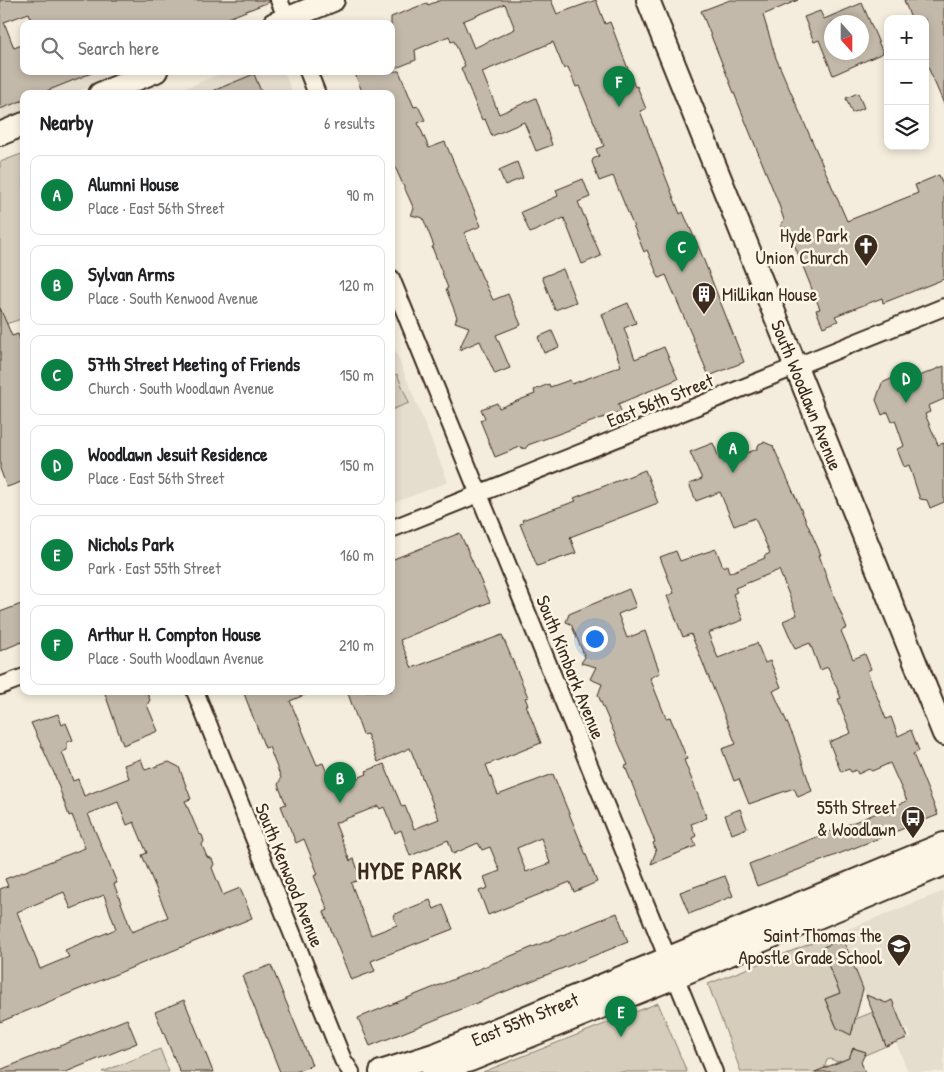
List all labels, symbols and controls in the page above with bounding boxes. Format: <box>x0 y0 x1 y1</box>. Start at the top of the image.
north arrow <box>824 15 869 60</box>
map controls <box>884 15 929 150</box>
button: + <box>884 15 929 60</box>
search box <box>20 20 395 75</box>
icon: search <box>38 34 66 62</box>
text: Search here <box>78 35 159 61</box>
button: − <box>884 60 929 105</box>
pin: F <box>603 66 635 107</box>
button: layers <box>884 105 929 150</box>
text: Nearby <box>40 108 93 137</box>
text: 6 results <box>324 112 375 134</box>
text: Alumni House <box>88 171 179 197</box>
text: A <box>53 184 61 206</box>
text: 90 m <box>346 184 374 206</box>
text: Place · East 56th Street <box>88 197 224 219</box>
place label: Hyde Park Union Church <box>755 222 848 270</box>
pin: C <box>666 231 698 272</box>
church icon: Hyde Park Union Church <box>853 233 879 267</box>
text: Sylvan Arms <box>88 261 175 287</box>
text: B <box>53 274 61 296</box>
text: 120 m <box>339 274 374 296</box>
building icon: Millikan House <box>691 281 717 315</box>
place label: Millikan House <box>722 281 818 307</box>
text: Place · South Kenwood Avenue <box>88 287 258 309</box>
street label: South Woodlawn Avenue <box>765 316 849 474</box>
text: 57th Street Meeting of Friends <box>88 351 300 377</box>
pin: D <box>890 362 922 403</box>
text: C <box>53 364 61 386</box>
text: 150 m <box>340 364 374 386</box>
street label: East 56th Street <box>603 367 718 433</box>
text: Church · South Woodlawn Avenue <box>88 377 274 399</box>
pin: A <box>717 432 749 473</box>
text: Woodlawn Jesuit Residence <box>88 441 268 467</box>
text: D <box>53 454 61 476</box>
text: 150 m <box>340 454 374 476</box>
text: Place · East 56th Street <box>88 467 224 489</box>
text: Nichols Park <box>88 531 174 557</box>
text: E <box>53 544 61 566</box>
text: 160 m <box>340 544 374 566</box>
text: Park · East 55th Street <box>88 557 221 579</box>
street label: South Kimbark Avenue <box>530 591 612 743</box>
text: Arthur H. Compton House <box>88 621 261 647</box>
your location <box>582 626 608 652</box>
text: F <box>54 634 60 656</box>
text: 210 m <box>339 634 374 656</box>
text: Place · South Woodlawn Avenue <box>88 647 264 669</box>
pin: B <box>324 762 356 803</box>
place label: 55th Street & Woodlawn <box>817 794 896 842</box>
street label: South Kenwood Avenue <box>249 799 331 951</box>
bus stop icon: 55th Street & Woodlawn <box>900 805 926 839</box>
district label: HYDE PARK <box>357 854 463 886</box>
place label: Saint Thomas the Apostle Grade School <box>738 922 883 970</box>
school or university icon: Saint Thomas the Apostle Grade School <box>886 933 912 967</box>
street label: East 55th Street <box>468 986 583 1052</box>
pin: E <box>605 996 637 1037</box>

